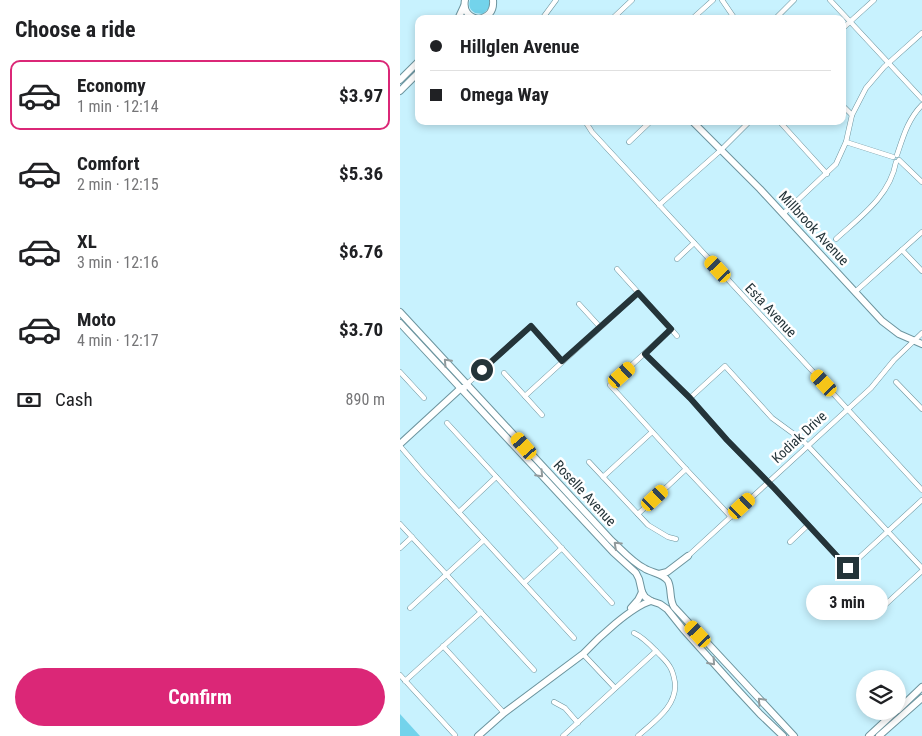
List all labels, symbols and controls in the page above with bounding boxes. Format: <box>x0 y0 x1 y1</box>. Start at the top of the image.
text: Choose a ride <box>15 17 136 42</box>
text: Hillglen Avenue <box>460 35 579 58</box>
icon: car <box>17 73 62 118</box>
text: Economy <box>77 74 146 97</box>
text: Omega Way <box>460 83 549 106</box>
text: $3.97 <box>339 84 383 107</box>
text: 1 min · 12:14 <box>77 97 159 116</box>
icon: car <box>17 151 62 196</box>
text: Comfort <box>77 152 140 175</box>
text: $5.36 <box>339 162 383 185</box>
text: 2 min · 12:15 <box>77 175 159 194</box>
street label: Millbrook Avenue <box>776 188 853 269</box>
icon: car <box>17 229 62 274</box>
text: XL <box>77 230 97 253</box>
text: $6.76 <box>339 240 383 263</box>
text: 3 min · 12:16 <box>77 253 159 272</box>
car <box>702 253 733 285</box>
street label: Esta Avenue <box>742 280 800 341</box>
icon: car <box>17 307 62 352</box>
text: Moto <box>77 308 116 331</box>
text: $3.70 <box>339 318 383 341</box>
text: 4 min · 12:17 <box>77 331 159 350</box>
one-way arrow <box>444 359 453 368</box>
route start <box>471 359 493 381</box>
car <box>605 359 638 391</box>
car <box>808 367 839 399</box>
icon: cash <box>15 386 43 414</box>
text: Cash <box>55 388 93 411</box>
text: 890 m <box>346 390 385 409</box>
street label: Kodiak Drive <box>768 407 830 466</box>
car <box>508 430 539 462</box>
street label: Roselle Avenue <box>551 457 620 529</box>
one-way arrow <box>534 469 543 478</box>
car <box>638 482 671 514</box>
car <box>725 490 758 522</box>
one-way arrow <box>614 542 623 551</box>
route end <box>837 557 859 579</box>
callout: 3 min <box>807 586 889 620</box>
text: 3 min <box>829 593 865 612</box>
car <box>682 618 713 650</box>
one-way arrow <box>706 656 715 665</box>
button: Confirm <box>15 668 385 726</box>
map controls <box>856 670 906 720</box>
button: layers <box>856 670 906 720</box>
one-way arrow <box>758 697 767 706</box>

